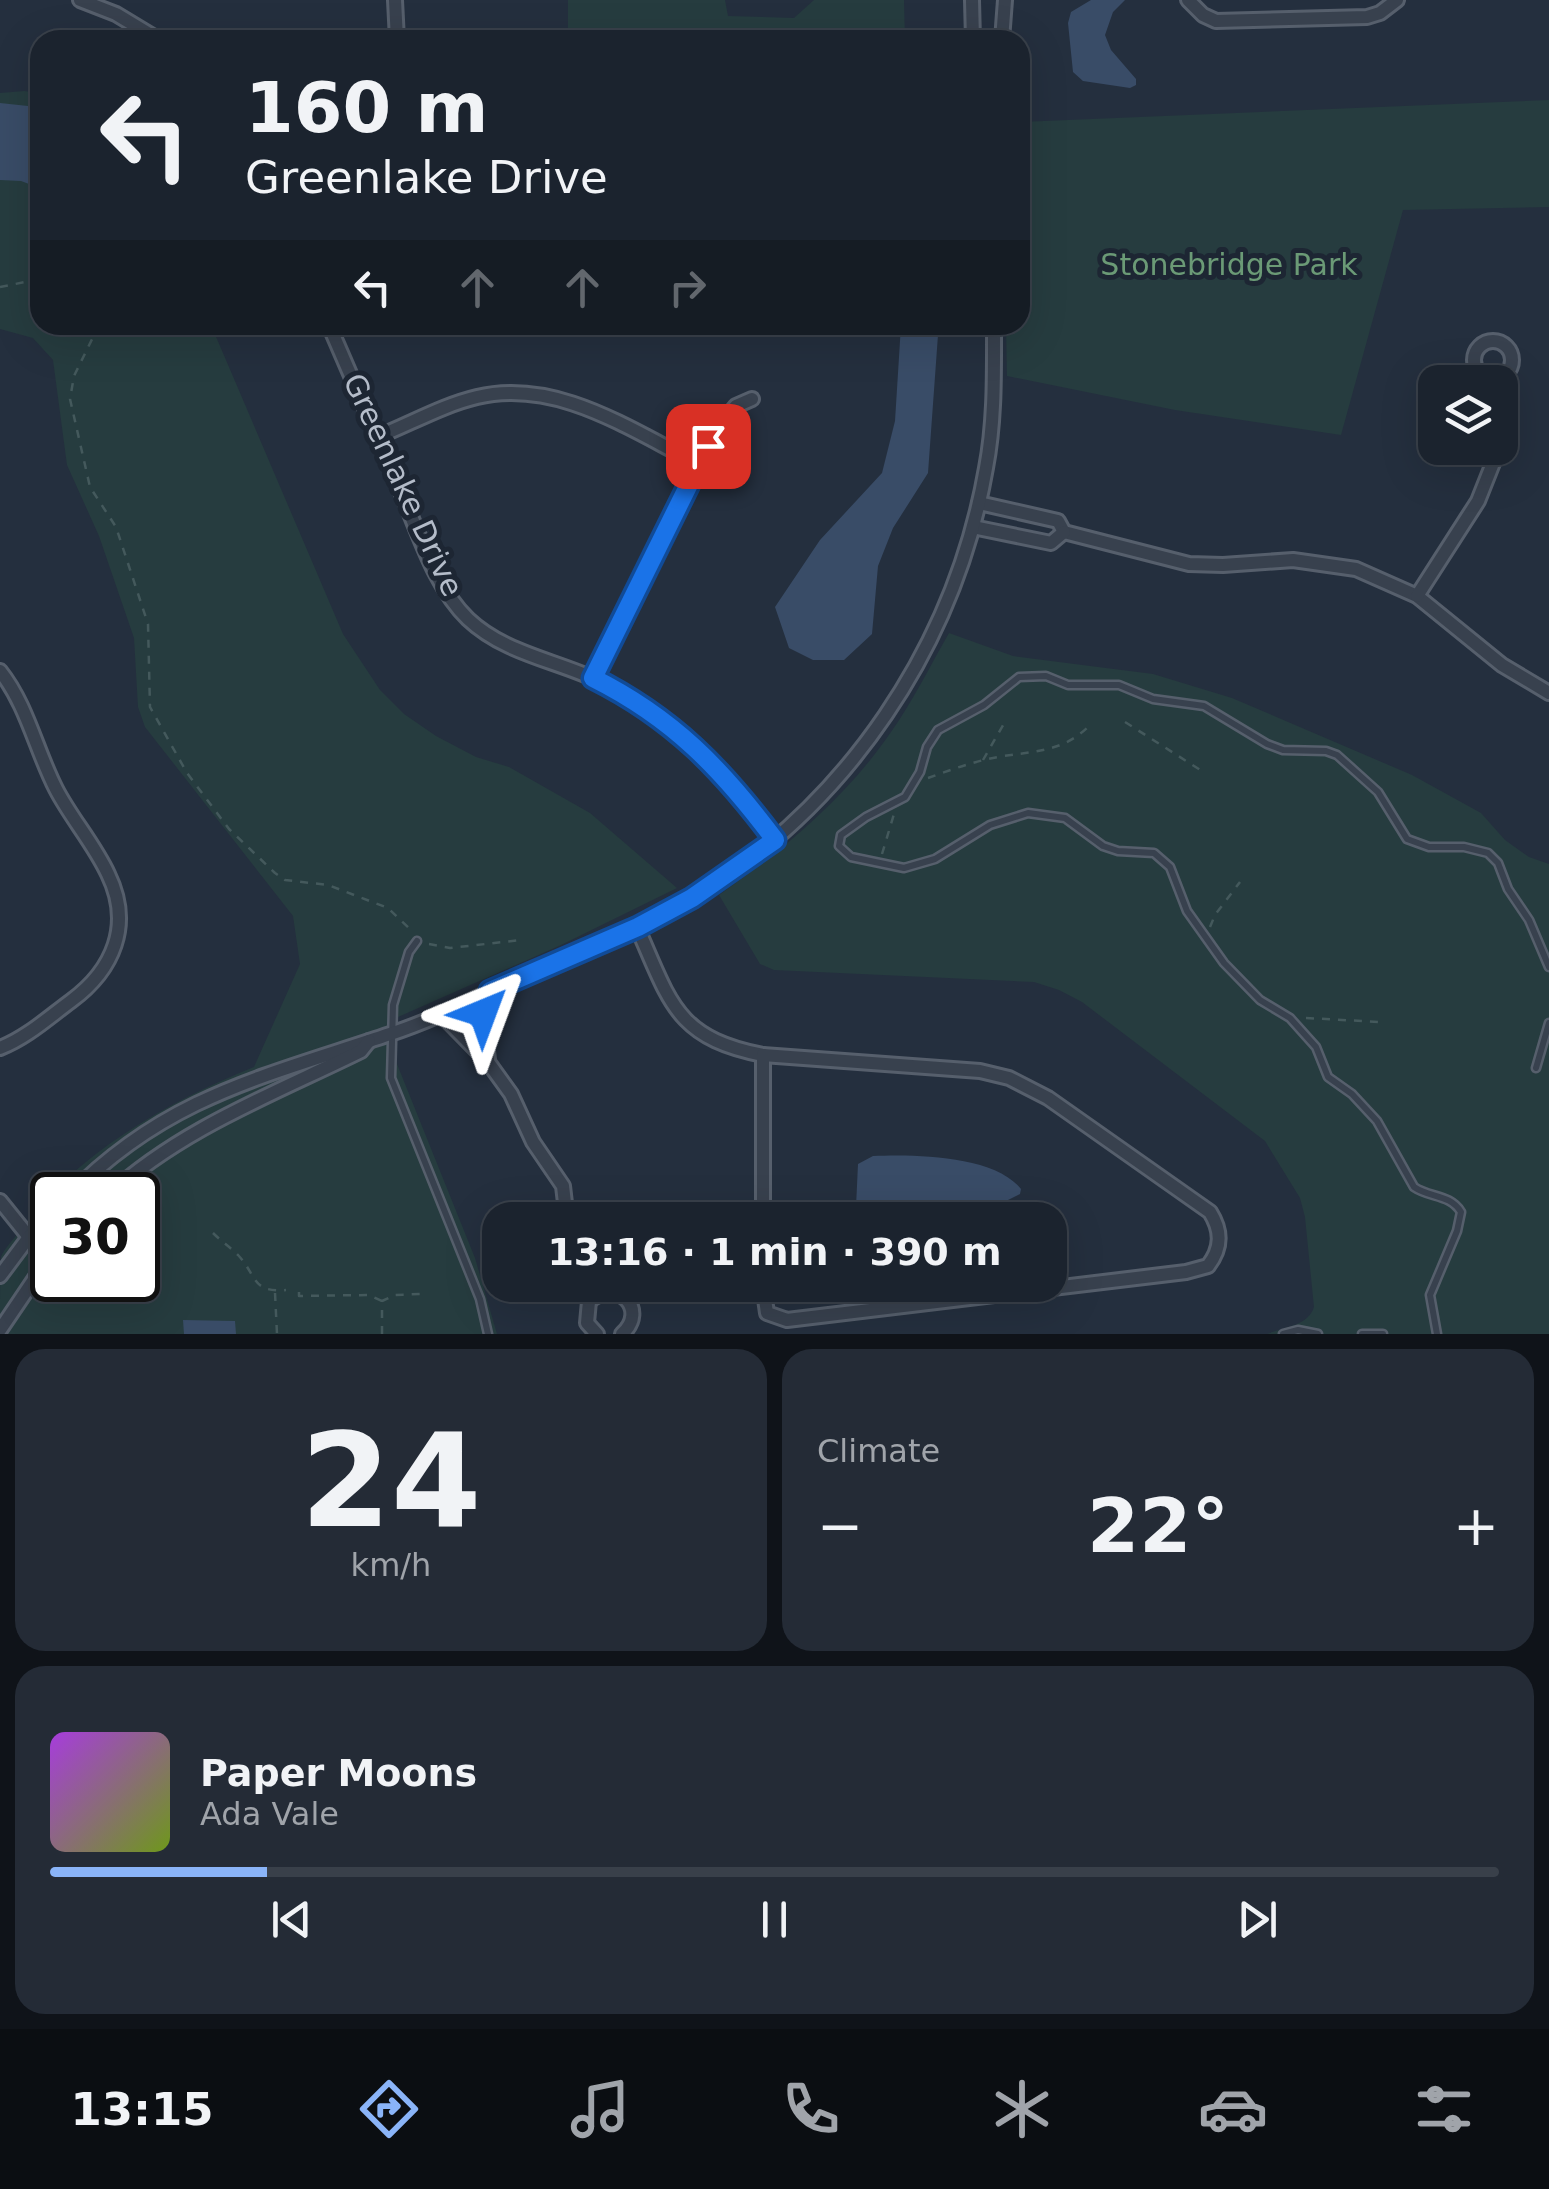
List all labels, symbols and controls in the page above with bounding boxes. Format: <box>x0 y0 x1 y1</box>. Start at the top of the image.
text: 160 m <box>245 67 488 149</box>
icon: left <box>80 70 210 200</box>
text: Greenlake Drive <box>245 151 608 204</box>
park label: Stonebridge Park <box>1100 247 1358 282</box>
icon: left <box>345 260 400 315</box>
icon: ahead <box>450 260 505 315</box>
icon: ahead <box>555 260 610 315</box>
icon: right <box>660 260 715 315</box>
map controls <box>1418 365 1518 465</box>
button: layers <box>1418 365 1518 465</box>
street label: Greenlake Drive <box>336 368 470 602</box>
pin <box>666 404 751 489</box>
icon: arrive <box>681 419 736 474</box>
position arrow <box>431 961 535 1065</box>
speed limit sign: 30 <box>30 1172 160 1302</box>
text: 13:16 · 1 min · 390 m <box>547 1230 1002 1274</box>
text: 24 <box>301 1405 481 1557</box>
text: Climate <box>817 1432 940 1470</box>
text: 22° <box>1087 1482 1229 1570</box>
text: − <box>817 1494 863 1558</box>
text: + <box>1453 1494 1499 1558</box>
text: km/h <box>351 1546 431 1584</box>
text: Paper Moons <box>200 1751 477 1795</box>
text: Ada Vale <box>200 1795 339 1833</box>
icon: previous <box>264 1892 319 1947</box>
icon: pause <box>747 1892 802 1947</box>
icon: next <box>1230 1892 1285 1947</box>
icon: directions <box>354 2074 424 2144</box>
icon: music <box>565 2074 635 2144</box>
icon: phone <box>776 2074 846 2144</box>
icon: climate <box>987 2074 1057 2144</box>
icon: car <box>1198 2074 1268 2144</box>
icon: filters <box>1409 2074 1479 2144</box>
text: 13:15 <box>70 2083 214 2136</box>

